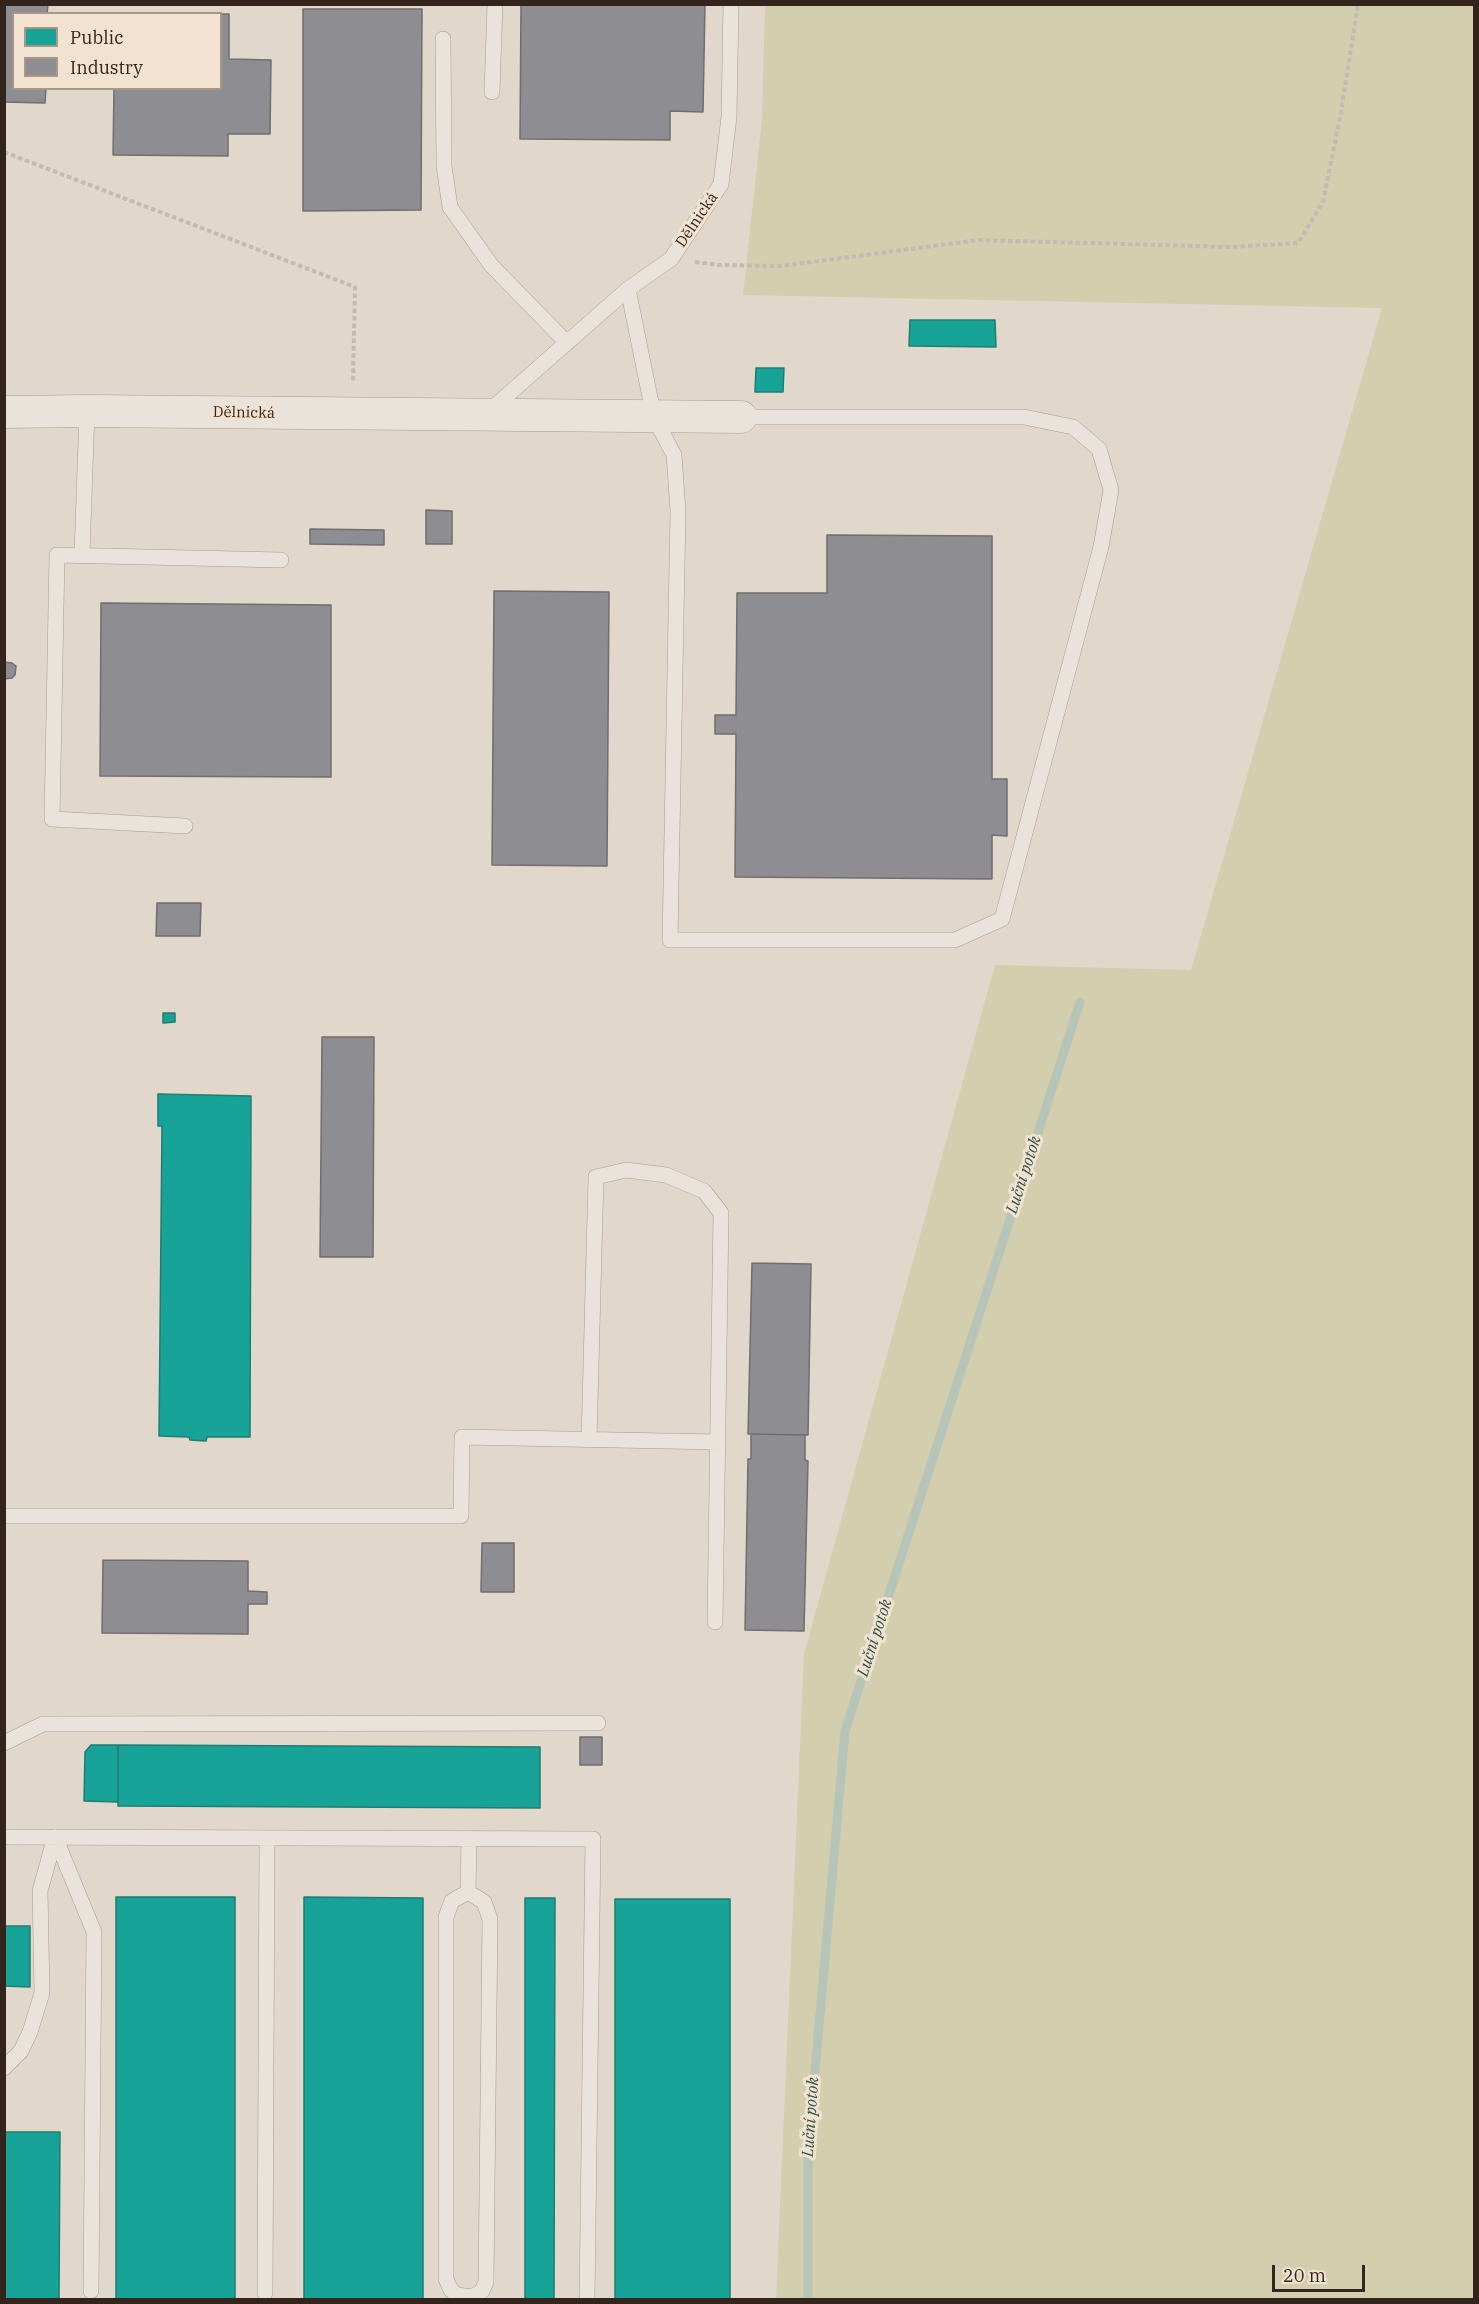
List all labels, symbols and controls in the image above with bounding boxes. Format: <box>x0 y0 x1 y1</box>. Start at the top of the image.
legend <box>12 12 222 90</box>
text: Public <box>70 26 124 49</box>
text: Industry <box>70 56 143 79</box>
street label: Dělnická <box>672 189 722 251</box>
street label: Dělnická <box>213 403 275 423</box>
water label: Luční potok <box>1002 1134 1046 1216</box>
water label: Luční potok <box>853 1597 897 1679</box>
water label: Luční potok <box>799 2076 823 2158</box>
scale bar <box>1275 2253 1368 2291</box>
text: 20 m <box>1283 2264 1326 2287</box>

